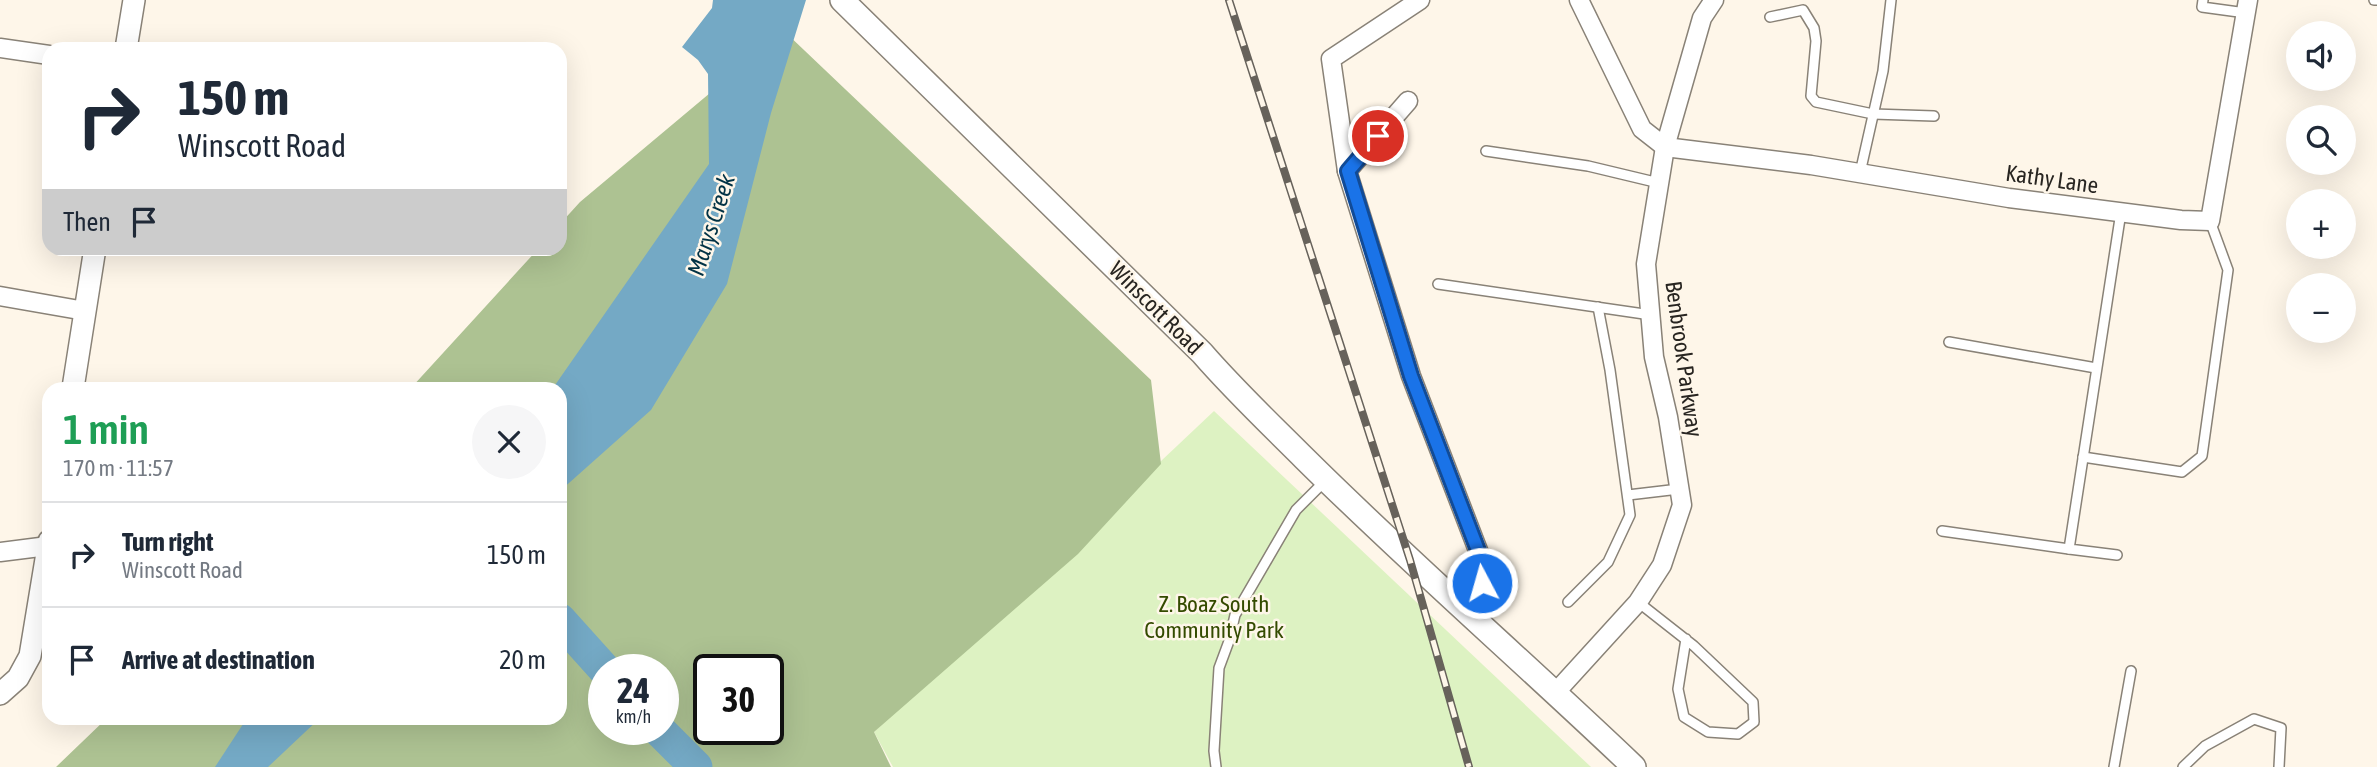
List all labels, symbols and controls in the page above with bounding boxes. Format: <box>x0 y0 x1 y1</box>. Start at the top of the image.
map controls <box>2286 21 2356 343</box>
button: sound <box>2286 21 2356 91</box>
text: 150 m <box>178 69 289 125</box>
icon: right <box>63 70 154 161</box>
button: search <box>2286 105 2356 175</box>
pin <box>1348 106 1408 166</box>
icon: arrive <box>1359 117 1397 155</box>
text: Winscott Road <box>178 127 346 164</box>
street label: Kathy Lane <box>2004 160 2100 198</box>
water label: Marys Creek <box>682 170 740 279</box>
button: + <box>2286 189 2356 259</box>
icon: arrive <box>125 203 163 241</box>
text: Then <box>63 207 111 237</box>
street label: Winscott Road <box>1104 256 1208 360</box>
button: − <box>2286 273 2356 343</box>
street label: Benbrook Parkway <box>1660 279 1708 439</box>
text: 1 min <box>63 405 149 453</box>
button: close <box>472 405 546 479</box>
text: 170 m · 11:57 <box>63 455 174 481</box>
text: Turn right <box>122 527 213 557</box>
icon: right <box>63 536 101 574</box>
text: 150 m <box>487 540 546 570</box>
position arrow <box>1445 546 1519 620</box>
text: Winscott Road <box>122 557 243 583</box>
park label: Z. Boaz South Community Park <box>1144 591 1284 643</box>
icon: arrive <box>63 641 101 679</box>
text: Arrive at destination <box>122 645 315 675</box>
text: 20 m <box>499 645 546 675</box>
speed limit sign: 30 <box>693 654 784 745</box>
text: 24 <box>617 670 650 710</box>
text: km/h <box>616 706 651 727</box>

